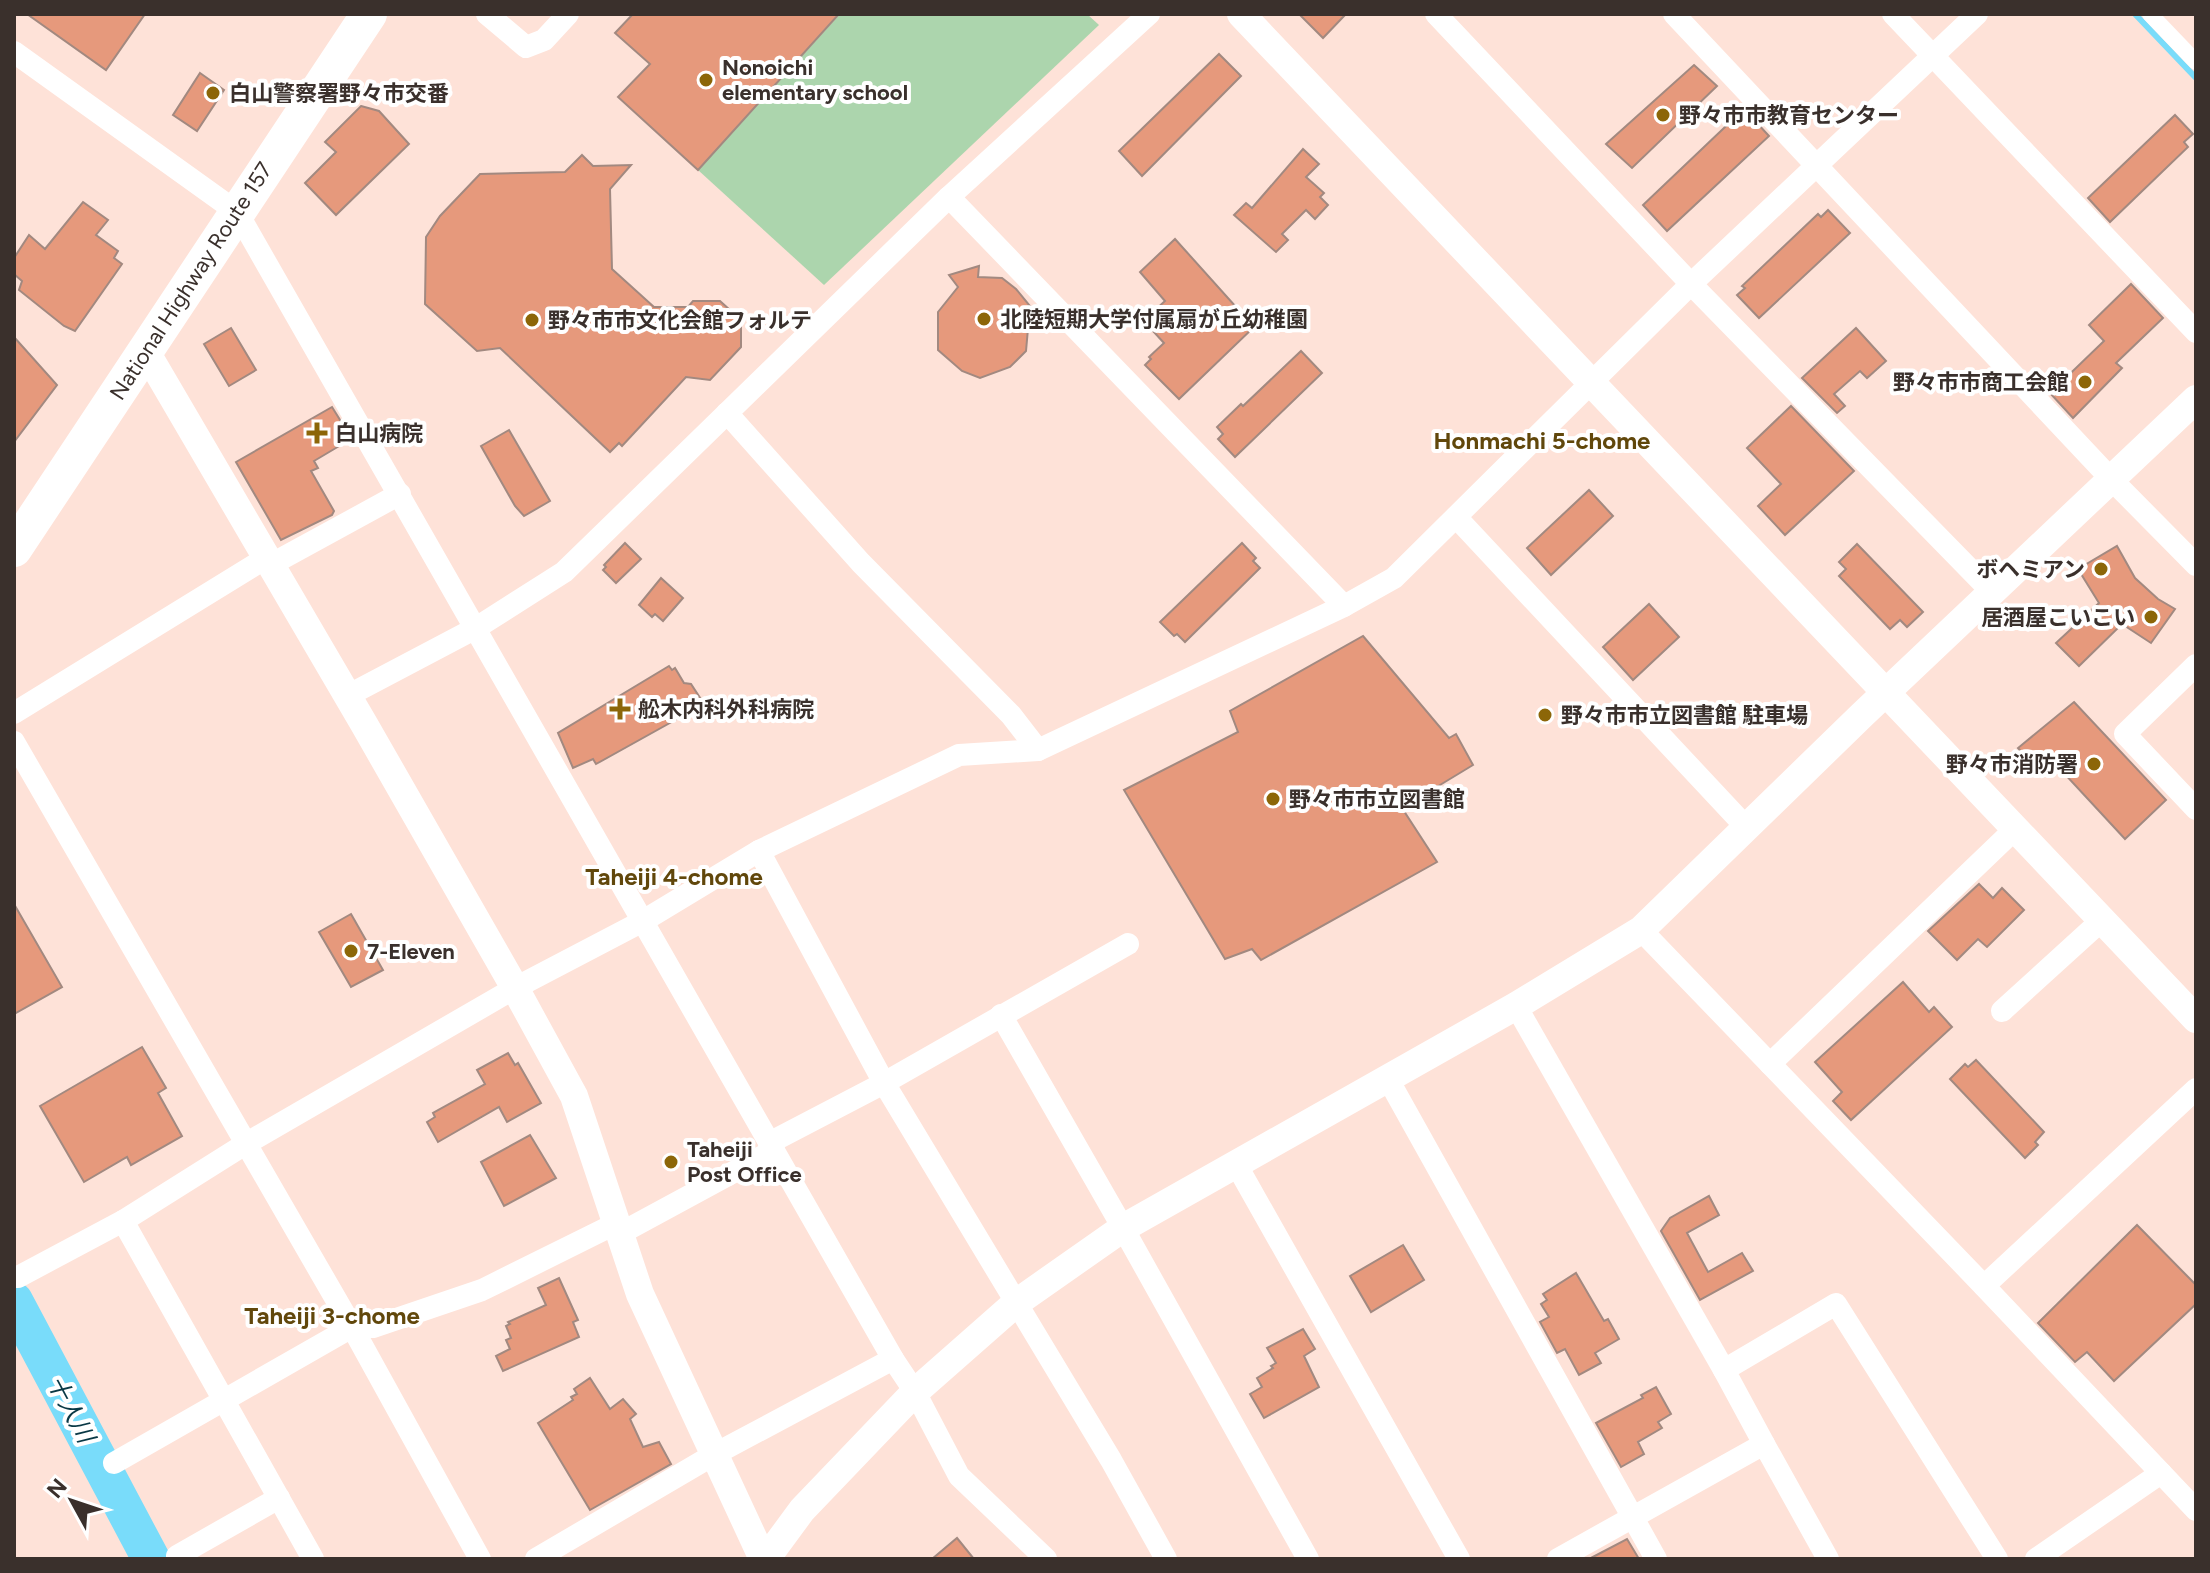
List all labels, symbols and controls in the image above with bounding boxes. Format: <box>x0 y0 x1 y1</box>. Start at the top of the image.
place label: Nonoichi elementary school <box>722 54 908 106</box>
marker: Nonoichi elementary school <box>697 71 715 89</box>
place label: 白山警察署野々市交番 <box>229 80 449 107</box>
marker: 白山警察署野々市交番 <box>204 84 222 102</box>
place label: 野々市市教育センター <box>1679 102 1899 129</box>
marker: 野々市市教育センター <box>1654 106 1672 124</box>
street label: National Highway Route 157 <box>104 157 278 405</box>
place label: 北陸短期大学付属扇が丘幼稚園 <box>1000 306 1308 333</box>
place label: 野々市市文化会館フォルテ <box>548 307 812 334</box>
marker: 北陸短期大学付属扇が丘幼稚園 <box>975 310 993 328</box>
marker: 野々市市文化会館フォルテ <box>523 311 541 329</box>
place label: 野々市市商工会館 <box>1893 369 2069 396</box>
marker: 野々市市商工会館 <box>2076 373 2094 391</box>
place label: 白山病院 <box>335 420 423 447</box>
marker: 白山病院 <box>306 422 328 444</box>
district label: Honmachi 5-chome <box>1434 426 1650 455</box>
place label: ボヘミアン <box>1976 556 2085 583</box>
marker: ボヘミアン <box>2092 560 2110 578</box>
place label: 居酒屋こいこい <box>1981 604 2135 631</box>
marker: 居酒屋こいこい <box>2142 608 2160 626</box>
place label: 舩木内科外科病院 <box>638 696 814 723</box>
marker: 舩木内科外科病院 <box>609 698 631 720</box>
place label: 野々市市立図書館 駐車場 <box>1561 702 1808 729</box>
marker: 野々市市立図書館 駐車場 <box>1536 706 1554 724</box>
place label: 野々市消防署 <box>1946 751 2078 778</box>
marker: 野々市消防署 <box>2085 755 2103 773</box>
place label: 野々市市立図書館 <box>1289 786 1465 813</box>
marker: 野々市市立図書館 <box>1264 790 1282 808</box>
district label: Taheiji 4-chome <box>585 862 763 891</box>
place label: 7-Eleven <box>367 938 455 965</box>
marker: 7-Eleven <box>342 942 360 960</box>
place label: Taheiji Post Office <box>687 1136 802 1188</box>
marker: Taheiji Post Office <box>662 1153 680 1171</box>
district label: Taheiji 3-chome <box>244 1301 420 1330</box>
water label: 十人川 <box>41 1370 102 1450</box>
north arrow <box>32 1461 112 1541</box>
text: N <box>41 1473 73 1504</box>

